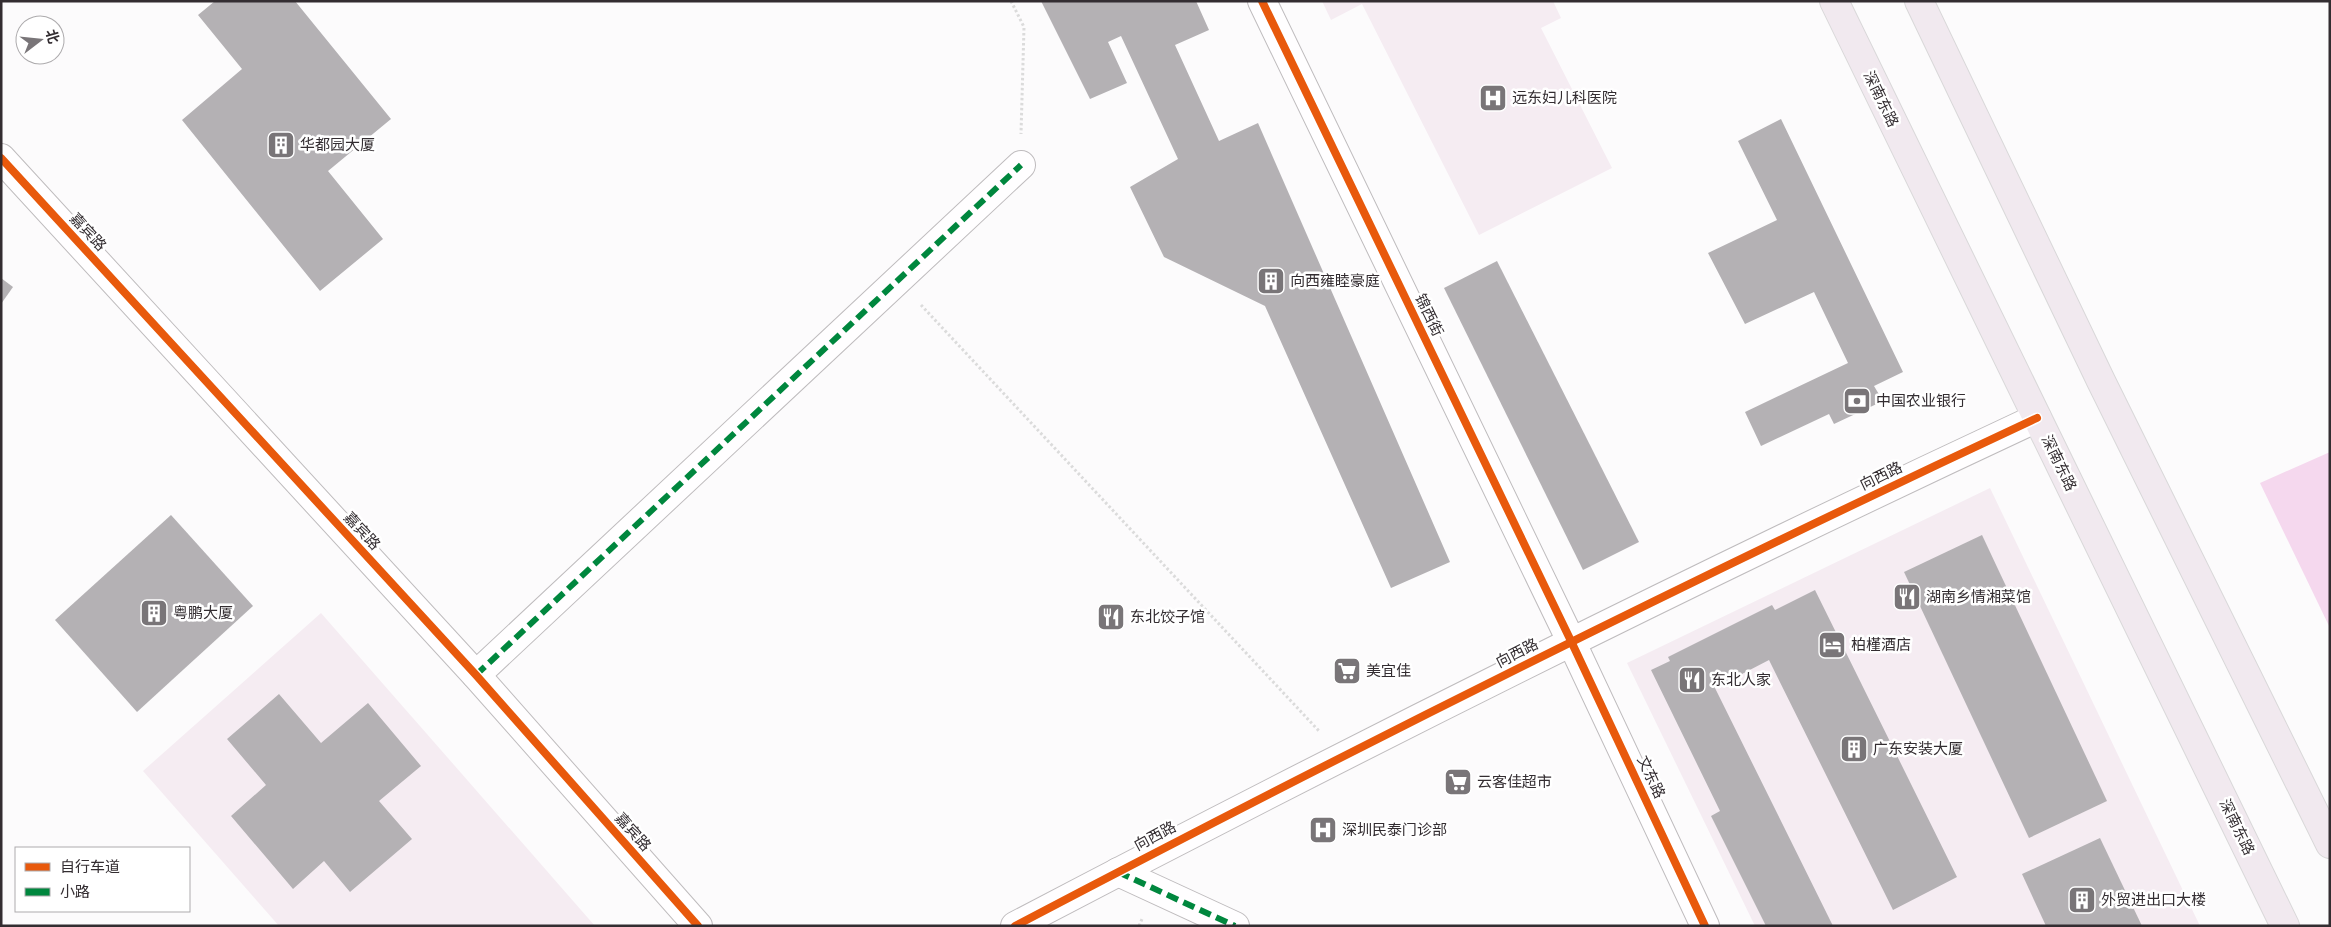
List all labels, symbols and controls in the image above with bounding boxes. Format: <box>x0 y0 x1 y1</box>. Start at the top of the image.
north arrow <box>15 15 65 65</box>
text: 北 <box>42 27 62 46</box>
street label: 深南东路 <box>1860 68 1902 130</box>
hospital icon: 远东妇儿科医院 <box>1478 83 1508 113</box>
place label: 远东妇儿科医院 <box>1512 89 1617 107</box>
building icon: 华都园大厦 <box>266 130 296 160</box>
place label: 华都园大厦 <box>300 136 375 154</box>
street label: 嘉宾路 <box>66 209 110 255</box>
building icon: 向西雍睦豪庭 <box>1256 266 1286 296</box>
place label: 向西雍睦豪庭 <box>1290 272 1380 290</box>
street label: 锦西街 <box>1411 291 1447 339</box>
bank icon: 中国农业银行 <box>1842 386 1872 416</box>
place label: 中国农业银行 <box>1876 392 1966 410</box>
street label: 深南东路 <box>2038 432 2080 494</box>
street label: 向西路 <box>1857 458 1905 494</box>
street label: 嘉宾路 <box>340 508 384 554</box>
restaurant icon: 湖南乡情湘菜馆 <box>1892 582 1922 612</box>
place label: 湖南乡情湘菜馆 <box>1926 588 2031 606</box>
building icon: 粤鹏大厦 <box>139 598 169 628</box>
restaurant icon: 东北饺子馆 <box>1096 602 1126 632</box>
place label: 粤鹏大厦 <box>173 604 233 622</box>
place label: 东北饺子馆 <box>1130 608 1205 626</box>
hotel icon: 柏槿酒店 <box>1817 630 1847 660</box>
street label: 向西路 <box>1493 635 1541 671</box>
place label: 柏槿酒店 <box>1851 636 1911 654</box>
supermarket icon: 美宜佳 <box>1332 656 1362 686</box>
place label: 美宜佳 <box>1366 662 1411 680</box>
restaurant icon: 东北人家 <box>1677 665 1707 695</box>
place label: 东北人家 <box>1711 671 1771 689</box>
building icon: 广东安装大厦 <box>1839 734 1869 764</box>
place label: 广东安装大厦 <box>1873 740 1963 758</box>
street label: 文东路 <box>1633 753 1669 801</box>
supermarket icon: 云客佳超市 <box>1443 767 1473 797</box>
place label: 云客佳超市 <box>1477 773 1552 791</box>
street label: 深南东路 <box>2216 796 2258 858</box>
street label: 嘉宾路 <box>611 809 655 855</box>
hospital icon: 深圳民泰门诊部 <box>1308 815 1338 845</box>
street label: 向西路 <box>1131 817 1179 855</box>
place label: 深圳民泰门诊部 <box>1342 821 1447 839</box>
legend <box>15 847 190 912</box>
text: 自行车道 <box>60 858 120 876</box>
text: 小路 <box>60 883 90 901</box>
building icon: 外贸进出口大楼 <box>2067 885 2097 915</box>
place label: 外贸进出口大楼 <box>2101 891 2206 909</box>

